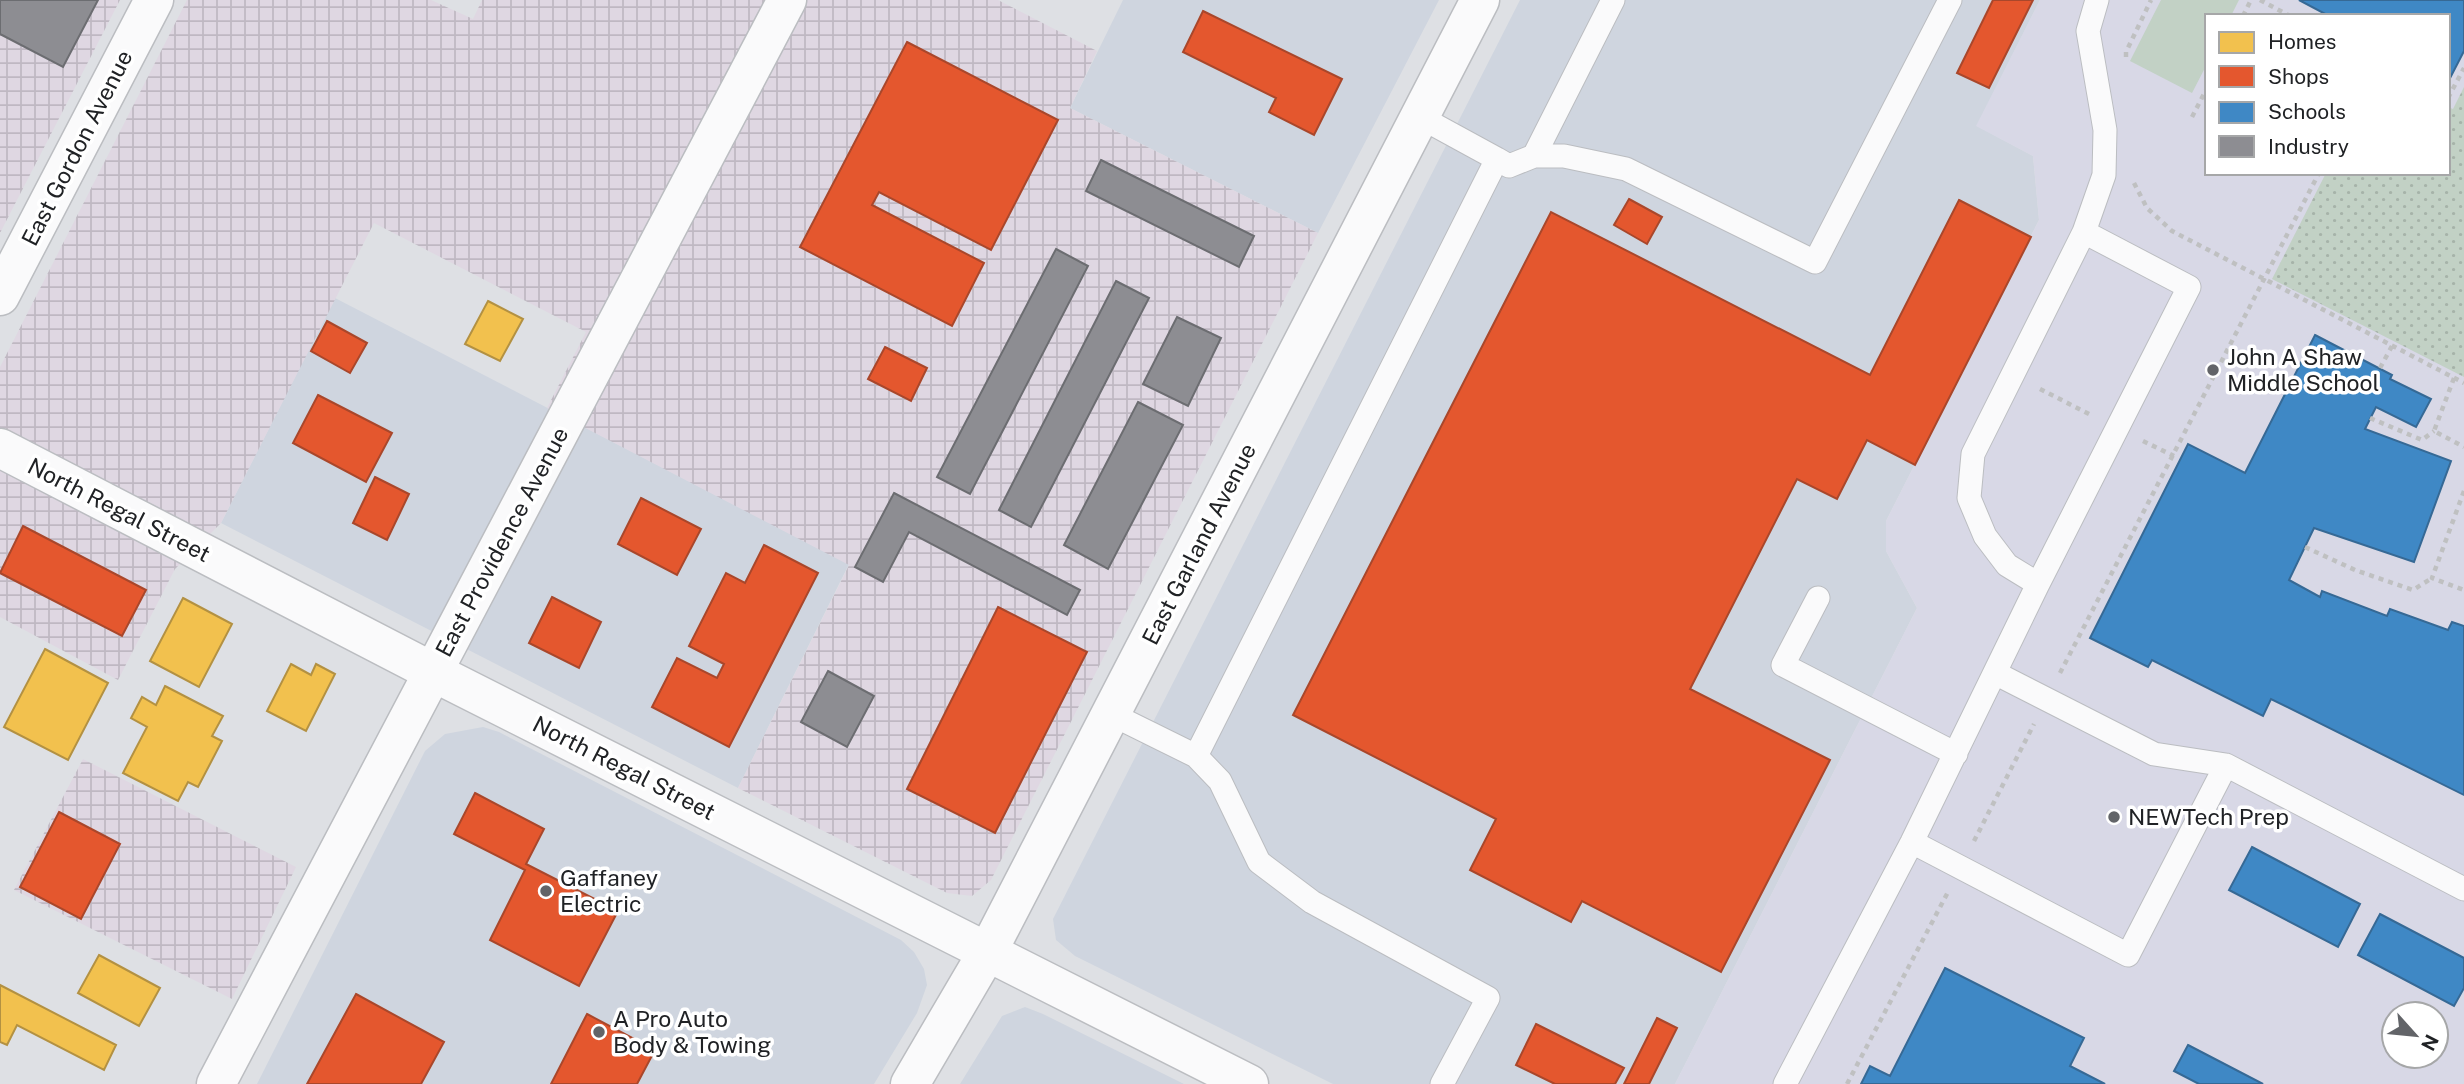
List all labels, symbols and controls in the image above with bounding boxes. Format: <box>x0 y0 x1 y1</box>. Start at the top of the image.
legend <box>2205 14 2450 175</box>
text: Homes <box>2268 29 2336 54</box>
street label: East Gordon Avenue <box>16 45 138 250</box>
text: Shops <box>2268 64 2329 89</box>
text: Schools <box>2268 99 2346 124</box>
text: Industry <box>2268 134 2349 159</box>
place label: John A Shaw Middle School <box>2227 343 2380 396</box>
marker: John A Shaw Middle School <box>2205 362 2221 378</box>
street label: East Providence Avenue <box>430 422 574 661</box>
street label: East Garland Avenue <box>1136 439 1261 649</box>
street label: North Regal Street <box>23 452 215 567</box>
street label: North Regal Street <box>528 710 720 825</box>
place label: NEWTech Prep <box>2128 803 2289 830</box>
marker: NEWTech Prep <box>2106 809 2122 825</box>
place label: Gaffaney Electric <box>560 864 658 917</box>
marker: Gaffaney Electric <box>538 883 554 899</box>
north arrow <box>2380 1000 2450 1070</box>
place label: A Pro Auto Body & Towing <box>613 1005 771 1058</box>
marker: A Pro Auto Body & Towing <box>591 1024 607 1040</box>
text: N <box>2417 1031 2443 1054</box>

